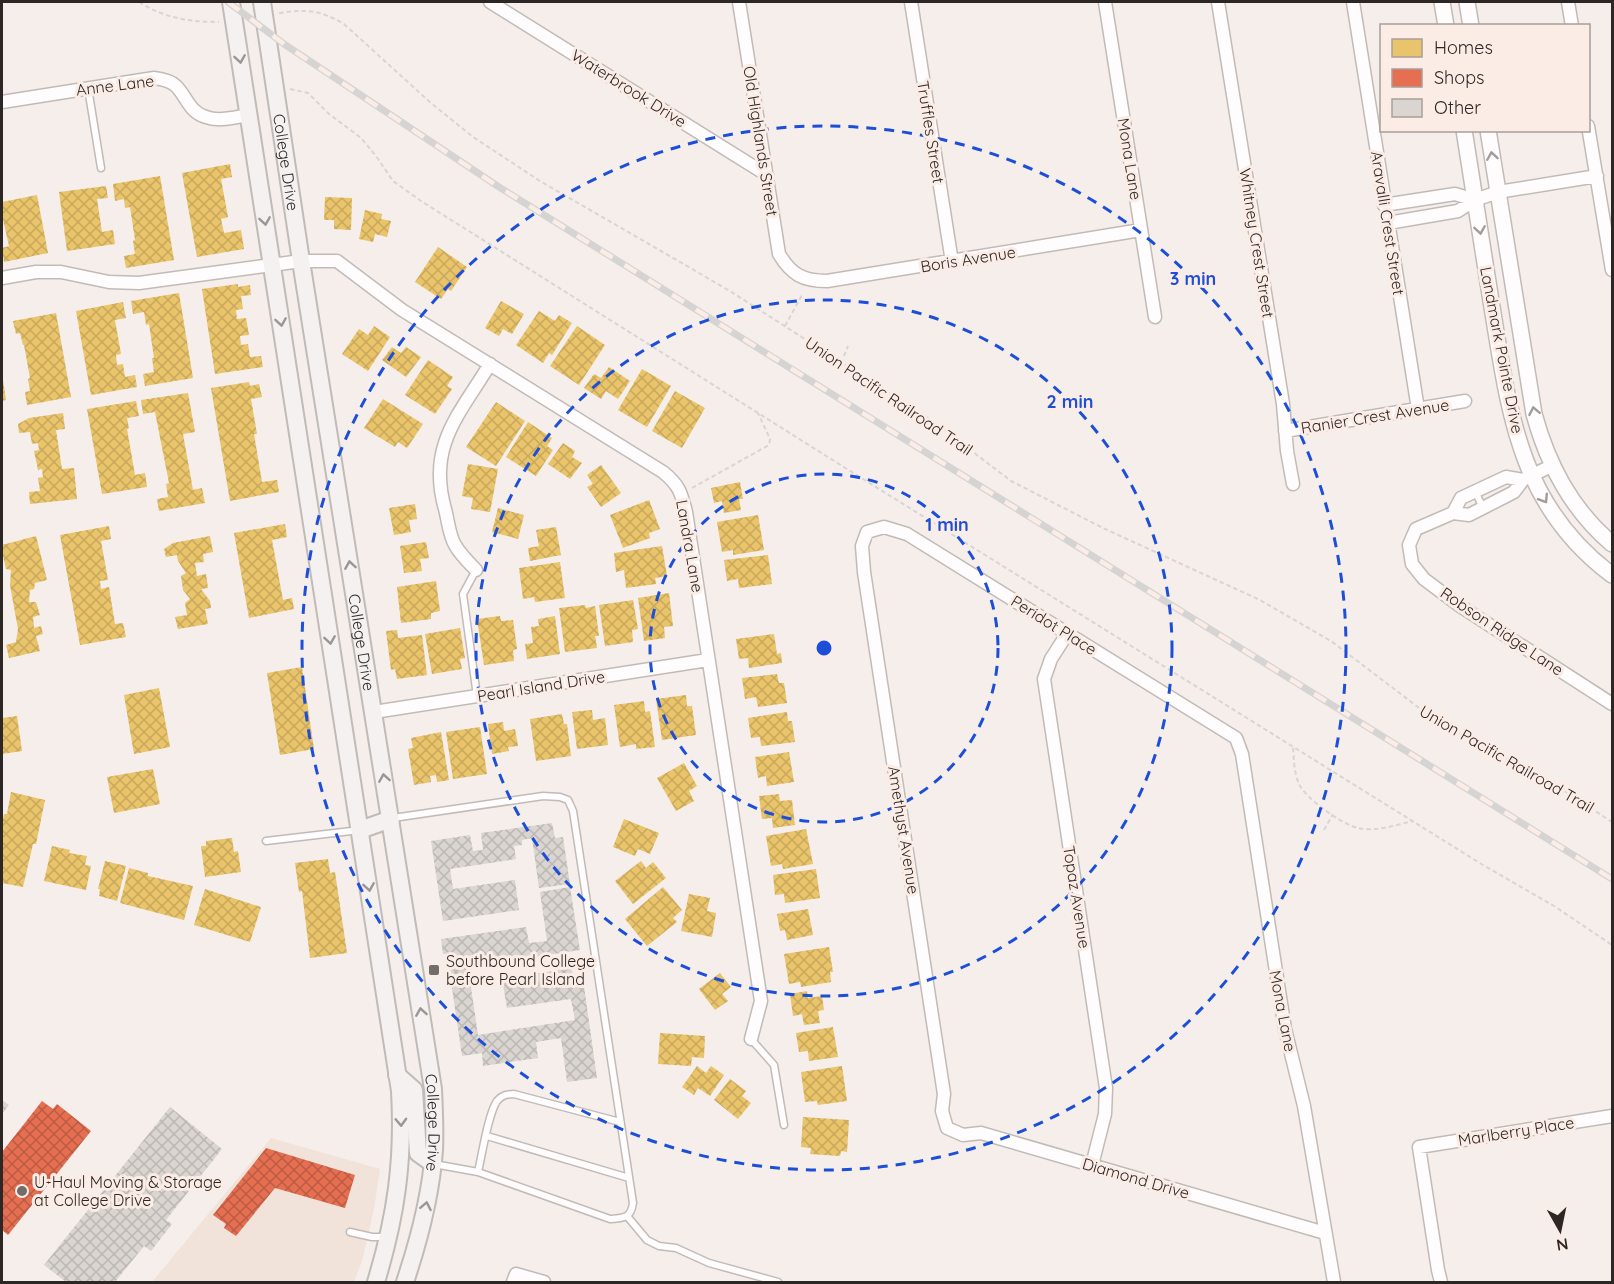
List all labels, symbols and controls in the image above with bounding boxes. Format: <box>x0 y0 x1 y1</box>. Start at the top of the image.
legend <box>1380 24 1590 132</box>
text: Homes <box>1434 36 1493 59</box>
street label: Waterbrook Drive <box>568 45 690 131</box>
one-way arrow <box>234 55 246 64</box>
street label: Old Highlands Street <box>739 64 783 218</box>
text: Shops <box>1434 66 1485 89</box>
street label: Anne Lane <box>75 70 155 100</box>
street label: Truffles Street <box>913 79 949 185</box>
text: Other <box>1434 96 1481 119</box>
street label: College Drive <box>269 112 303 212</box>
street label: Mona Lane <box>1114 117 1146 201</box>
street label: Aravalli Crest Street <box>1367 150 1409 296</box>
one-way arrow <box>1486 151 1499 161</box>
street label: Whitney Crest Street <box>1235 167 1279 319</box>
one-way arrow <box>259 217 271 226</box>
one-way arrow <box>1473 224 1486 234</box>
street label: Boris Avenue <box>919 242 1017 276</box>
street label: Landmark Pointe Drive <box>1476 265 1528 435</box>
text: 3 min <box>1170 267 1216 290</box>
one-way arrow <box>274 318 286 327</box>
street label: Union Pacific Railroad Trail <box>801 332 977 460</box>
text: 2 min <box>1047 390 1093 413</box>
street label: Ranier Crest Avenue <box>1299 394 1451 438</box>
one-way arrow <box>1528 406 1541 416</box>
one-way arrow <box>1537 493 1549 503</box>
street label: Landra Lane <box>672 498 708 594</box>
text: 1 min <box>925 513 969 536</box>
one-way arrow <box>345 560 357 569</box>
street label: Robson Ridge Lane <box>1437 582 1567 680</box>
street label: Peridot Place <box>1007 591 1101 659</box>
street label: College Drive <box>344 592 379 692</box>
one-way arrow <box>323 635 335 644</box>
centre of rings <box>814 638 834 658</box>
street label: Pearl Island Drive <box>476 666 606 706</box>
street label: Union Pacific Railroad Trail <box>1416 701 1598 817</box>
street label: Amethyst Avenue <box>884 765 924 895</box>
one-way arrow <box>379 773 391 783</box>
street label: Topaz Avenue <box>1059 844 1095 950</box>
one-way arrow <box>362 882 375 892</box>
place label: Southbound College before Pearl Island <box>446 951 595 989</box>
marker: Southbound College before Pearl Island <box>427 963 441 977</box>
street label: Mona Lane <box>1265 968 1301 1054</box>
one-way arrow <box>415 1008 428 1018</box>
street label: College Drive <box>421 1072 444 1173</box>
street label: Marlberry Place <box>1456 1112 1576 1150</box>
one-way arrow <box>395 1118 408 1127</box>
street label: Diamond Drive <box>1080 1153 1192 1203</box>
place label: U-Haul Moving & Storage at College Drive <box>34 1172 222 1210</box>
marker: U-Haul Moving & Storage at College Drive <box>15 1184 29 1198</box>
north arrow <box>1530 1200 1590 1260</box>
one-way arrow <box>419 1201 431 1210</box>
text: N <box>1555 1234 1570 1256</box>

